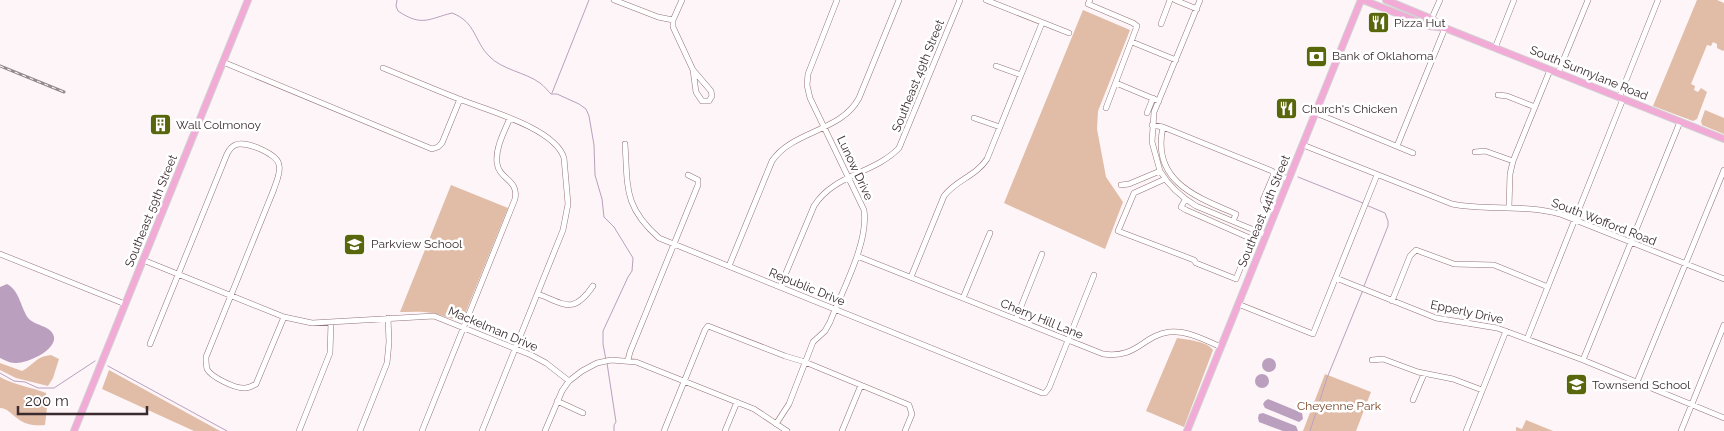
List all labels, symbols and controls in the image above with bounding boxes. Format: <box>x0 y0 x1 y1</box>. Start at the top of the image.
restaurant icon: Pizza Hut <box>1366 11 1390 35</box>
place label: Pizza Hut <box>1394 16 1446 30</box>
street label: Southeast 49th Street <box>889 18 947 134</box>
street label: South Sunnylane Road <box>1528 43 1650 103</box>
bank icon: Bank of Oklahoma <box>1304 44 1328 68</box>
place label: Bank of Oklahoma <box>1332 49 1434 63</box>
restaurant icon: Church's Chicken <box>1274 97 1298 121</box>
place label: Church's Chicken <box>1302 102 1397 116</box>
building icon: Wall Colmonoy <box>148 113 172 137</box>
place label: Wall Colmonoy <box>176 118 261 132</box>
street label: Lunow Drive <box>834 134 876 202</box>
street label: Southeast 59th Street <box>122 153 180 269</box>
street label: Southeast 44th Street <box>1235 153 1293 269</box>
street label: South Wofford Road <box>1550 196 1658 248</box>
school or university icon: Parkview School <box>343 232 367 256</box>
place label: Parkview School <box>371 237 463 251</box>
street label: Republic Drive <box>767 265 847 309</box>
street label: Cherry Hill Lane <box>998 296 1086 342</box>
street label: Epperly Drive <box>1429 297 1505 327</box>
street label: Mackelman Drive <box>446 304 540 354</box>
school or university icon: Townsend School <box>1564 373 1588 397</box>
place label: Townsend School <box>1592 378 1691 392</box>
scale bar <box>18 384 146 416</box>
text: 200 m <box>25 392 69 410</box>
park label: Cheyenne Park <box>1297 399 1382 413</box>

